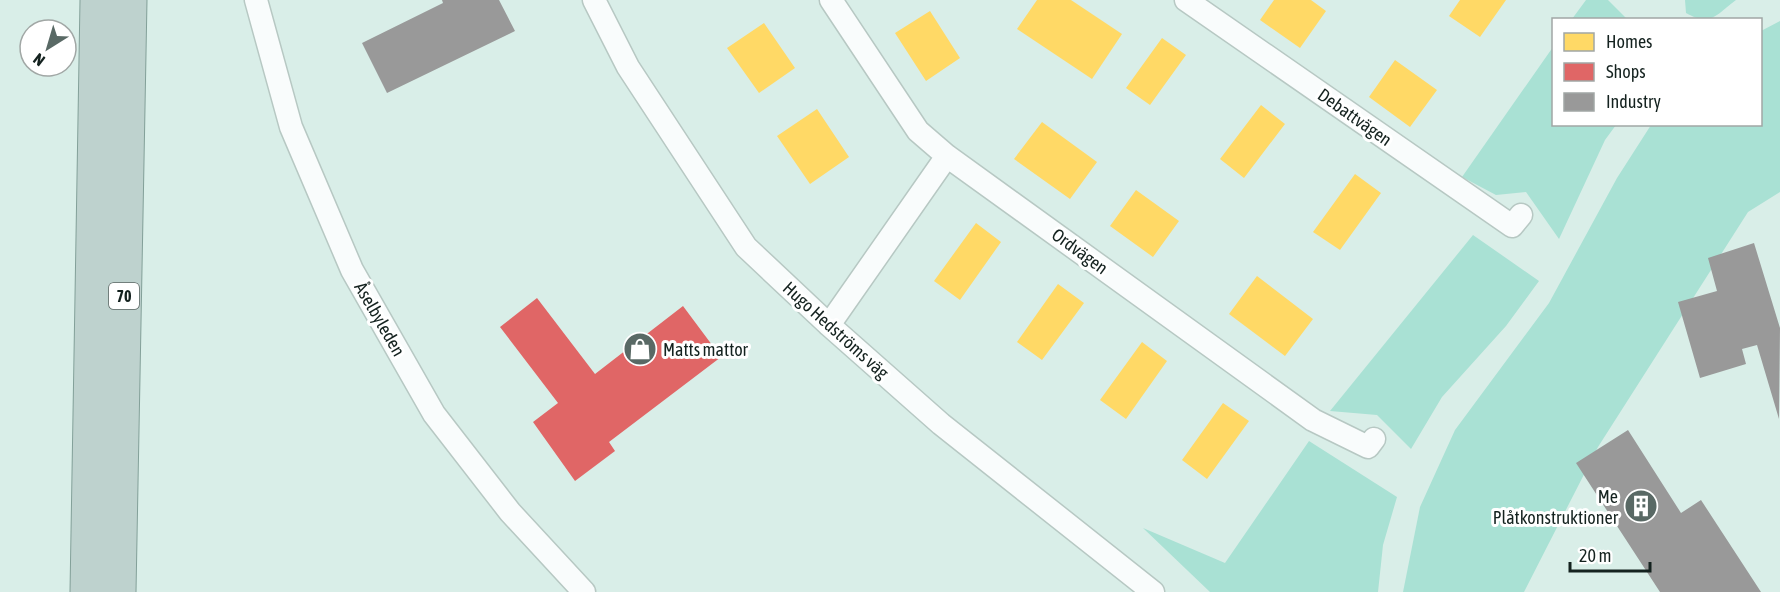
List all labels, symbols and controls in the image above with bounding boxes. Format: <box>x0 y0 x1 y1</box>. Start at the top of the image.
north arrow <box>18 18 78 78</box>
legend <box>1552 18 1762 126</box>
text: Homes <box>1606 31 1652 52</box>
text: N <box>30 50 48 70</box>
text: Shops <box>1606 61 1646 82</box>
street label: Debattvägen <box>1314 84 1396 150</box>
text: Industry <box>1606 91 1661 112</box>
street label: Ordvägen <box>1048 224 1112 278</box>
street label: Hugo Hedströms väg <box>779 277 893 383</box>
street label: Åselbyleden <box>350 278 410 360</box>
road number: 70 <box>109 283 139 309</box>
shop icon: Matts mattor <box>622 331 658 367</box>
place label: Matts mattor <box>663 339 749 360</box>
place label: Me Plåtkonstruktioner <box>1493 486 1619 528</box>
building icon: Me Plåtkonstruktioner <box>1623 488 1659 524</box>
scale bar <box>1570 535 1650 573</box>
text: 20 m <box>1579 545 1611 566</box>

